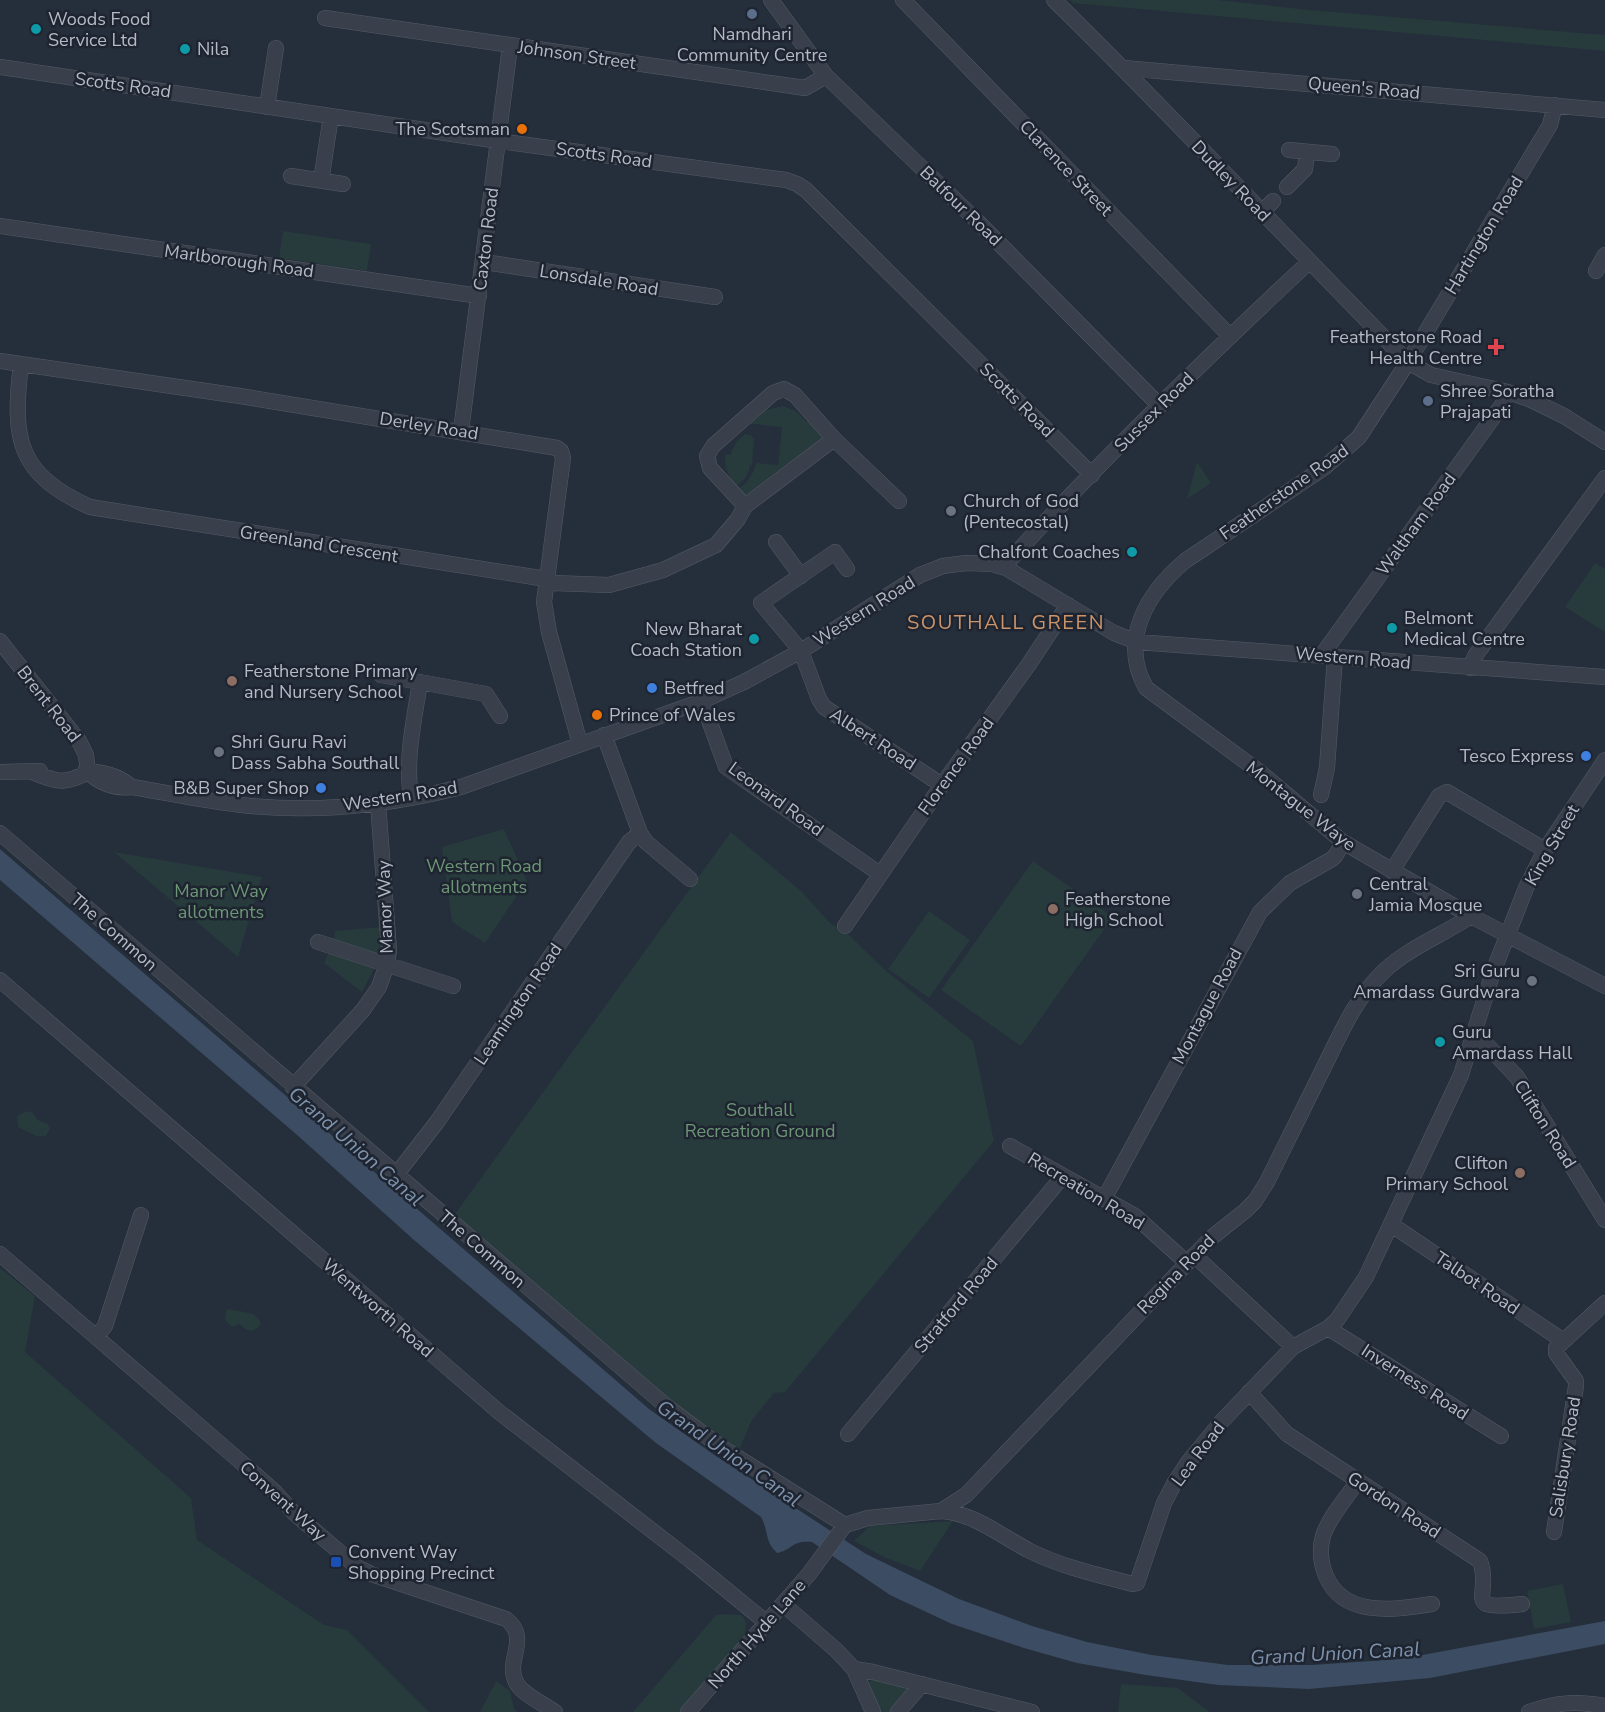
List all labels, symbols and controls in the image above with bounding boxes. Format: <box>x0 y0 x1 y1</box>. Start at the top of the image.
place label: Woods Food Service Ltd <box>48 7 151 52</box>
marker: Namdhari Community Centre <box>745 7 759 21</box>
marker: Woods Food Service Ltd <box>29 22 43 36</box>
place label: Namdhari Community Centre <box>677 22 827 67</box>
street label: Johnson Street <box>515 35 638 75</box>
place label: Nila <box>197 37 229 61</box>
marker: Nila <box>178 42 192 56</box>
street label: Scotts Road <box>73 66 173 104</box>
street label: Queen's Road <box>1307 71 1421 105</box>
street label: Clarence Street <box>1014 115 1118 222</box>
place label: The Scotsman <box>395 117 510 141</box>
marker: The Scotsman <box>515 122 529 136</box>
street label: Dudley Road <box>1186 135 1276 227</box>
street label: Scotts Road <box>554 136 654 174</box>
street label: Balfour Road <box>915 161 1007 251</box>
street label: Hartington Road <box>1439 171 1529 299</box>
street label: Caxton Road <box>468 186 504 292</box>
street label: Marlborough Road <box>163 239 315 283</box>
street label: Lonsdale Road <box>538 259 660 301</box>
place label: Featherstone Road Health Centre <box>1330 325 1482 370</box>
marker: Featherstone Road Health Centre <box>1487 338 1505 356</box>
street label: Scotts Road <box>974 357 1060 443</box>
street label: Sussex Road <box>1109 367 1199 457</box>
place label: Shree Soratha Prajapati <box>1440 379 1554 424</box>
marker: Shree Soratha Prajapati <box>1421 394 1435 408</box>
street label: Derley Road <box>378 406 480 446</box>
street label: Featherstone Road <box>1215 439 1353 545</box>
street label: Waltham Road <box>1371 468 1461 580</box>
place label: Church of God (Pentecostal) <box>963 489 1079 534</box>
marker: Church of God (Pentecostal) <box>944 504 958 518</box>
street label: Greenland Crescent <box>238 520 401 568</box>
place label: Chalfont Coaches <box>978 540 1120 564</box>
marker: Chalfont Coaches <box>1125 545 1139 559</box>
street label: Western Road <box>809 570 919 652</box>
place label: Belmont Medical Centre <box>1404 606 1525 651</box>
district label: SOUTHALL GREEN <box>907 609 1105 636</box>
place label: New Bharat Coach Station <box>630 617 743 662</box>
marker: Belmont Medical Centre <box>1385 621 1399 635</box>
marker: New Bharat Coach Station <box>747 632 761 646</box>
street label: Western Road <box>1294 641 1412 675</box>
place label: Featherstone Primary and Nursery School <box>244 659 418 704</box>
street label: Brent Road <box>11 661 87 747</box>
marker: Featherstone Primary and Nursery School <box>225 674 239 688</box>
place label: Betfred <box>664 676 724 700</box>
marker: Betfred <box>645 681 659 695</box>
street label: Albert Road <box>825 702 921 776</box>
place label: Prince of Wales <box>609 703 736 727</box>
marker: Prince of Wales <box>590 708 604 722</box>
street label: Florence Road <box>912 712 1000 820</box>
place label: Shri Guru Ravi Dass Sabha Southall <box>231 730 400 775</box>
place label: Tesco Express <box>1460 744 1574 768</box>
marker: Shri Guru Ravi Dass Sabha Southall <box>212 745 226 759</box>
marker: Tesco Express <box>1579 749 1593 763</box>
street label: Leonard Road <box>723 756 829 842</box>
street label: Montague Waye <box>1241 756 1361 856</box>
street label: Western Road <box>341 775 459 817</box>
place label: B&B Super Shop <box>173 776 309 800</box>
marker: B&B Super Shop <box>314 781 328 795</box>
street label: King Street <box>1519 799 1585 890</box>
park label: Western Road allotments <box>426 854 542 899</box>
street label: Manor Way <box>371 859 399 954</box>
place label: Central Jamia Mosque <box>1368 872 1482 917</box>
park label: Manor Way allotments <box>174 879 269 924</box>
place label: Featherstone High School <box>1065 887 1171 932</box>
marker: Central Jamia Mosque <box>1350 887 1364 901</box>
street label: The Common <box>65 888 163 976</box>
marker: Featherstone High School <box>1046 902 1060 916</box>
street label: Leamington Road <box>468 938 568 1070</box>
street label: Montague Road <box>1166 944 1248 1068</box>
place label: Sri Guru Amardass Gurdwara <box>1353 959 1520 1004</box>
marker: Sri Guru Amardass Gurdwara <box>1525 974 1539 988</box>
place label: Guru Amardass Hall <box>1452 1020 1573 1065</box>
marker: Guru Amardass Hall <box>1433 1035 1447 1049</box>
street label: Clifton Road <box>1508 1075 1582 1173</box>
water label: Grand Union Canal <box>283 1080 429 1212</box>
park label: Southall Recreation Ground <box>685 1098 835 1143</box>
street label: Recreation Road <box>1023 1147 1149 1235</box>
place label: Clifton Primary School <box>1385 1151 1509 1196</box>
marker: Clifton Primary School <box>1513 1166 1527 1180</box>
street label: The Common <box>433 1205 531 1293</box>
street label: Regina Road <box>1132 1229 1220 1319</box>
street label: Talbot Road <box>1430 1246 1524 1320</box>
street label: Stratford Road <box>909 1252 1003 1358</box>
street label: Wentworth Road <box>317 1253 439 1363</box>
street label: Inverness Road <box>1357 1338 1473 1426</box>
water label: Grand Union Canal <box>651 1394 806 1513</box>
street label: Salisbury Road <box>1544 1395 1586 1519</box>
street label: Lea Road <box>1166 1417 1230 1491</box>
street label: Convent Way <box>234 1456 332 1547</box>
street label: Gordon Road <box>1343 1466 1445 1544</box>
place label: Convent Way Shopping Precinct <box>348 1540 495 1585</box>
marker: Convent Way Shopping Precinct <box>329 1555 343 1569</box>
street label: North Hyde Lane <box>703 1574 811 1694</box>
water label: Grand Union Canal <box>1249 1636 1421 1671</box>

